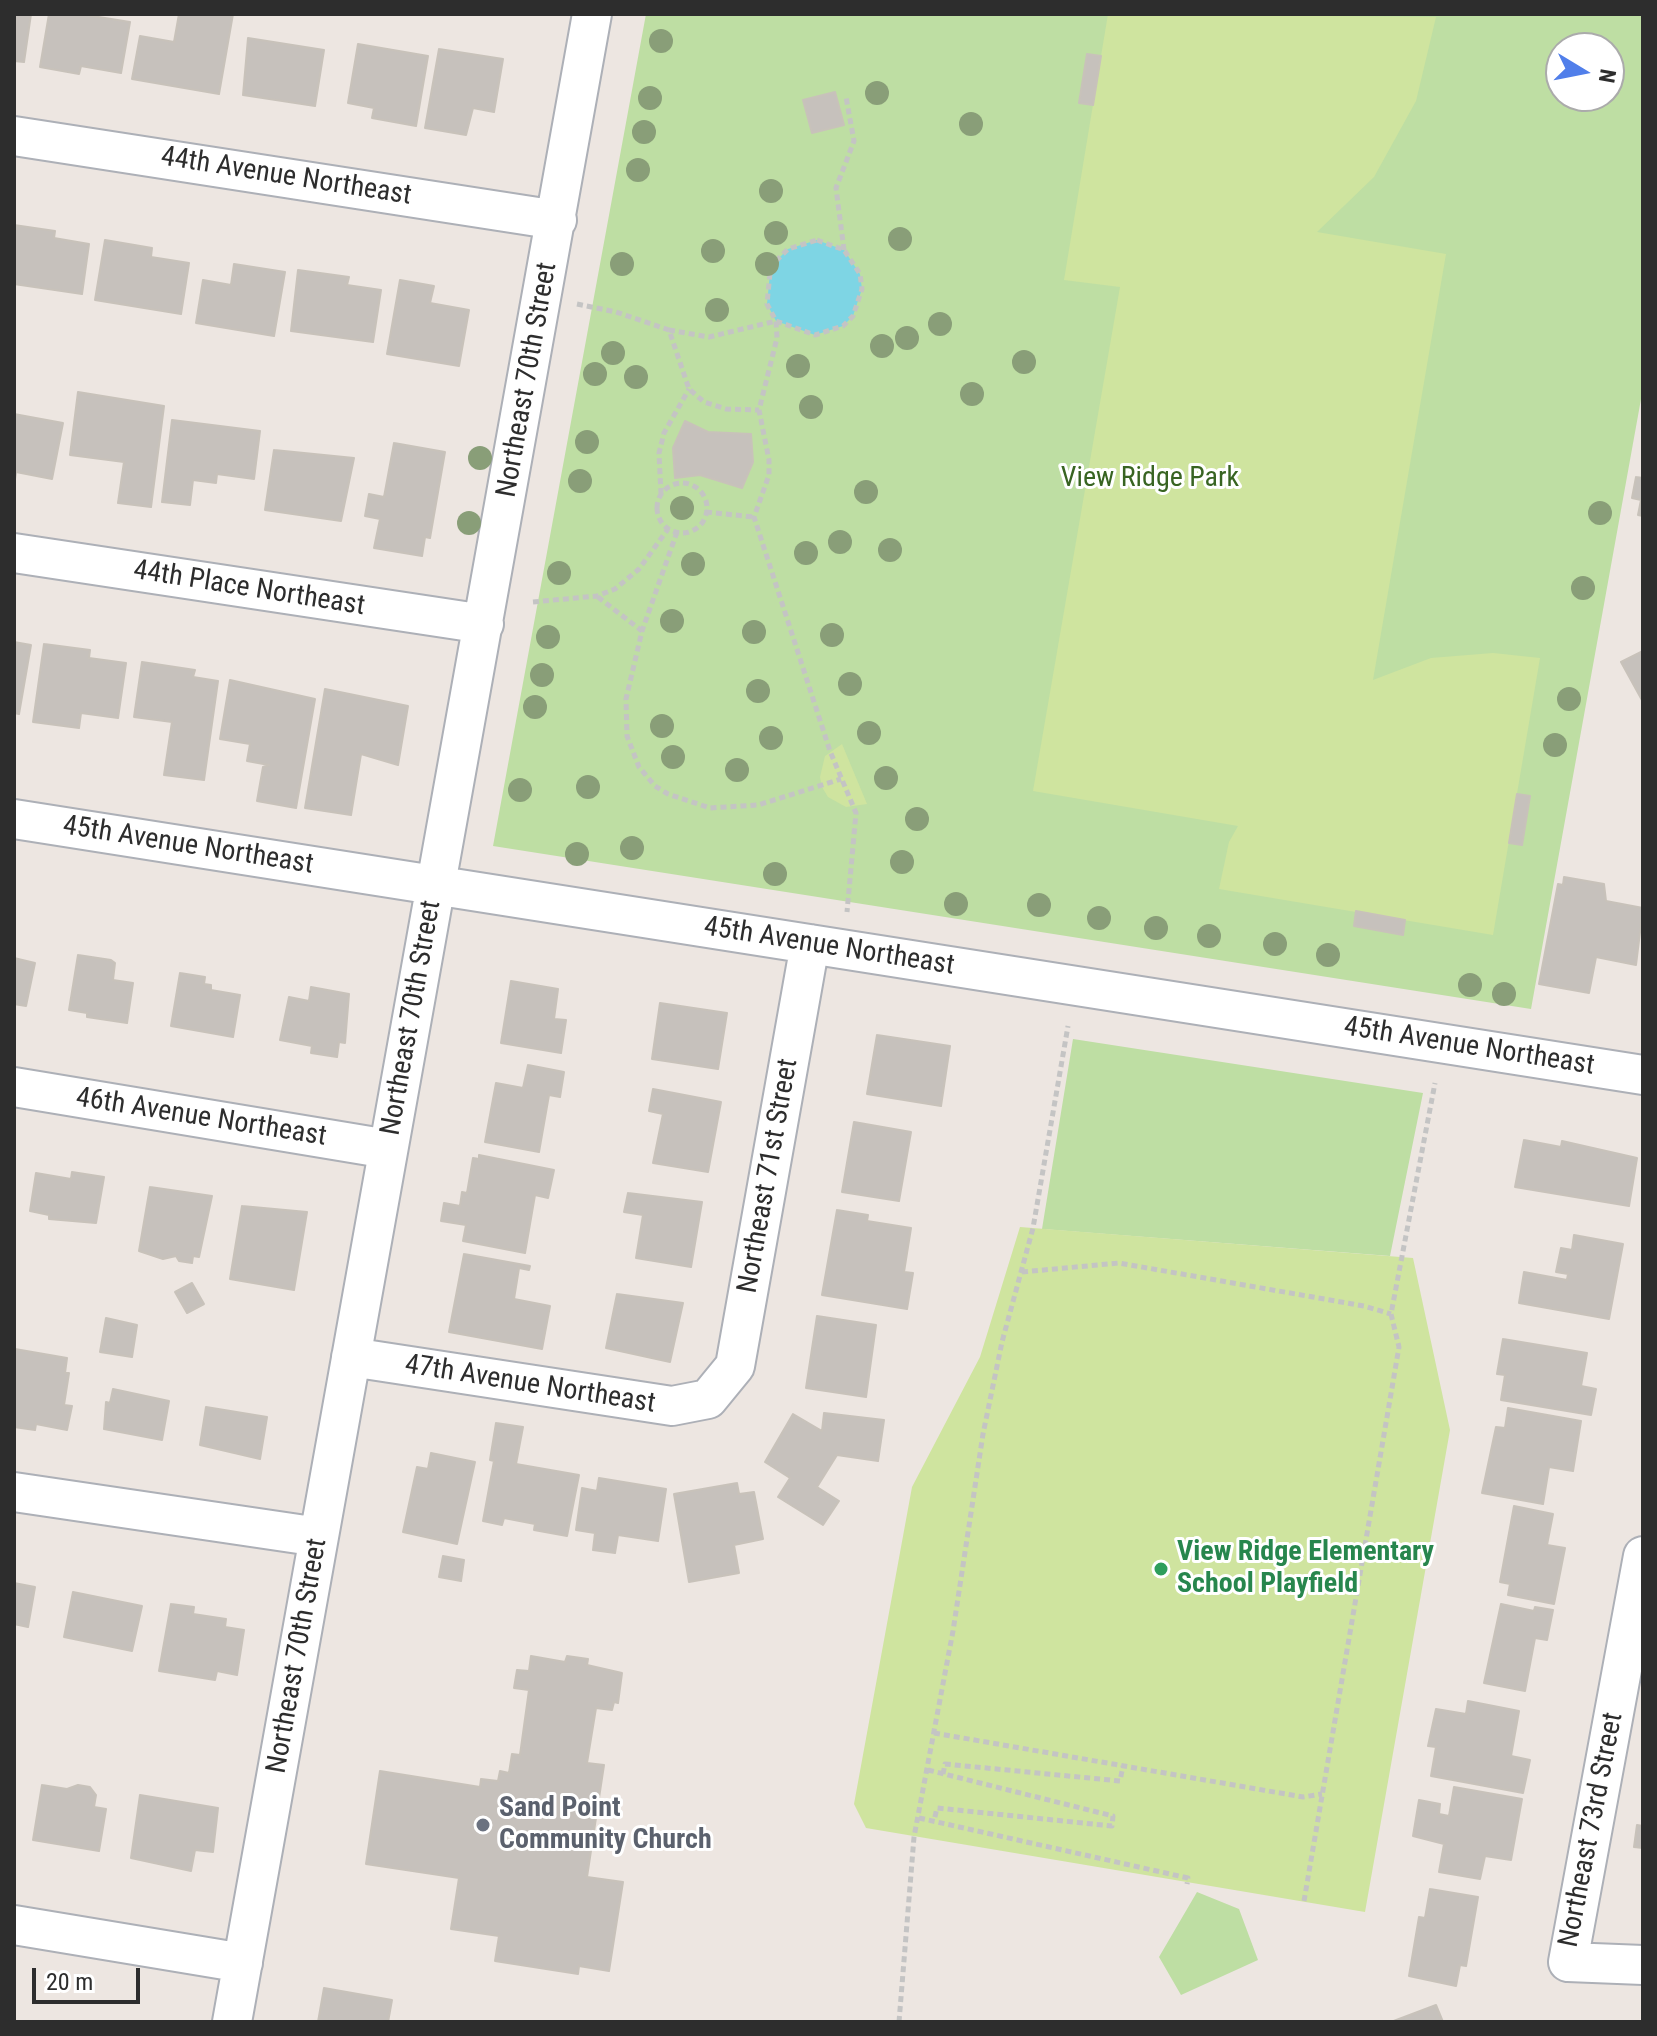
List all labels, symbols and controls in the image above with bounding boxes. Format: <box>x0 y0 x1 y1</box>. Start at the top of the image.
north arrow <box>1545 32 1625 112</box>
text: N <box>1594 67 1621 85</box>
street label: 44th Avenue Northeast <box>158 141 414 213</box>
street label: Northeast 70th Street <box>491 260 565 500</box>
park label: View Ridge Park <box>1061 462 1239 496</box>
street label: 44th Place Northeast <box>131 554 367 624</box>
street label: 45th Avenue Northeast <box>60 810 316 882</box>
street label: Northeast 70th Street <box>375 898 449 1138</box>
street label: 45th Avenue Northeast <box>701 911 957 983</box>
street label: 45th Avenue Northeast <box>1341 1011 1597 1083</box>
street label: Northeast 71st Street <box>732 1056 806 1296</box>
street label: 46th Avenue Northeast <box>73 1082 329 1154</box>
street label: 47th Avenue Northeast <box>402 1349 658 1421</box>
street label: Northeast 70th Street <box>261 1536 335 1776</box>
place label: View Ridge Elementary School Playfield <box>1177 1536 1434 1602</box>
marker: View Ridge Elementary School Playfield <box>1152 1560 1170 1578</box>
street label: Northeast 73rd Street <box>1553 1710 1631 1950</box>
place label: Sand Point Community Church <box>499 1792 712 1858</box>
marker: Sand Point Community Church <box>474 1816 492 1834</box>
scale bar <box>36 1952 144 2002</box>
text: 20 m <box>46 1968 93 1996</box>

